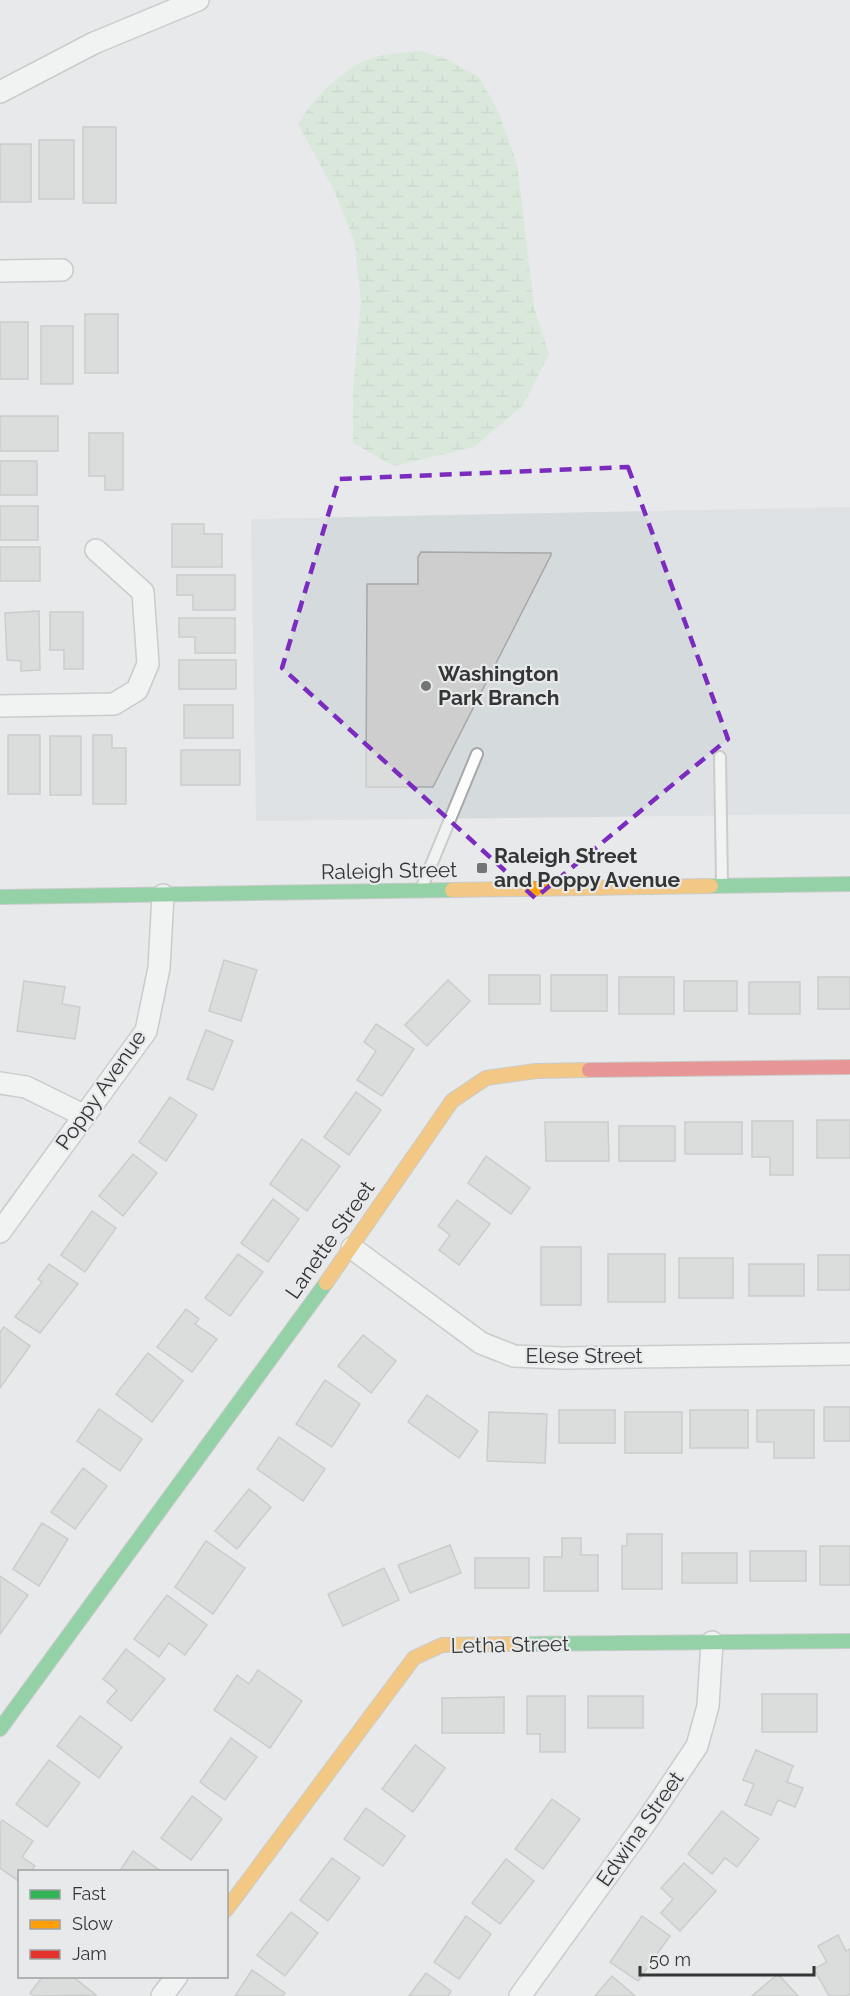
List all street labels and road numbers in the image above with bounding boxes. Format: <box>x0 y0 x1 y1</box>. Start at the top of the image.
street label: Raleigh Street <box>321 857 457 884</box>
street label: Poppy Avenue <box>50 1025 151 1154</box>
street label: Lanette Street <box>280 1176 379 1303</box>
street label: Elese Street <box>526 1343 642 1368</box>
street label: Letha Street <box>451 1631 569 1658</box>
street label: Edwina Street <box>591 1766 688 1891</box>

